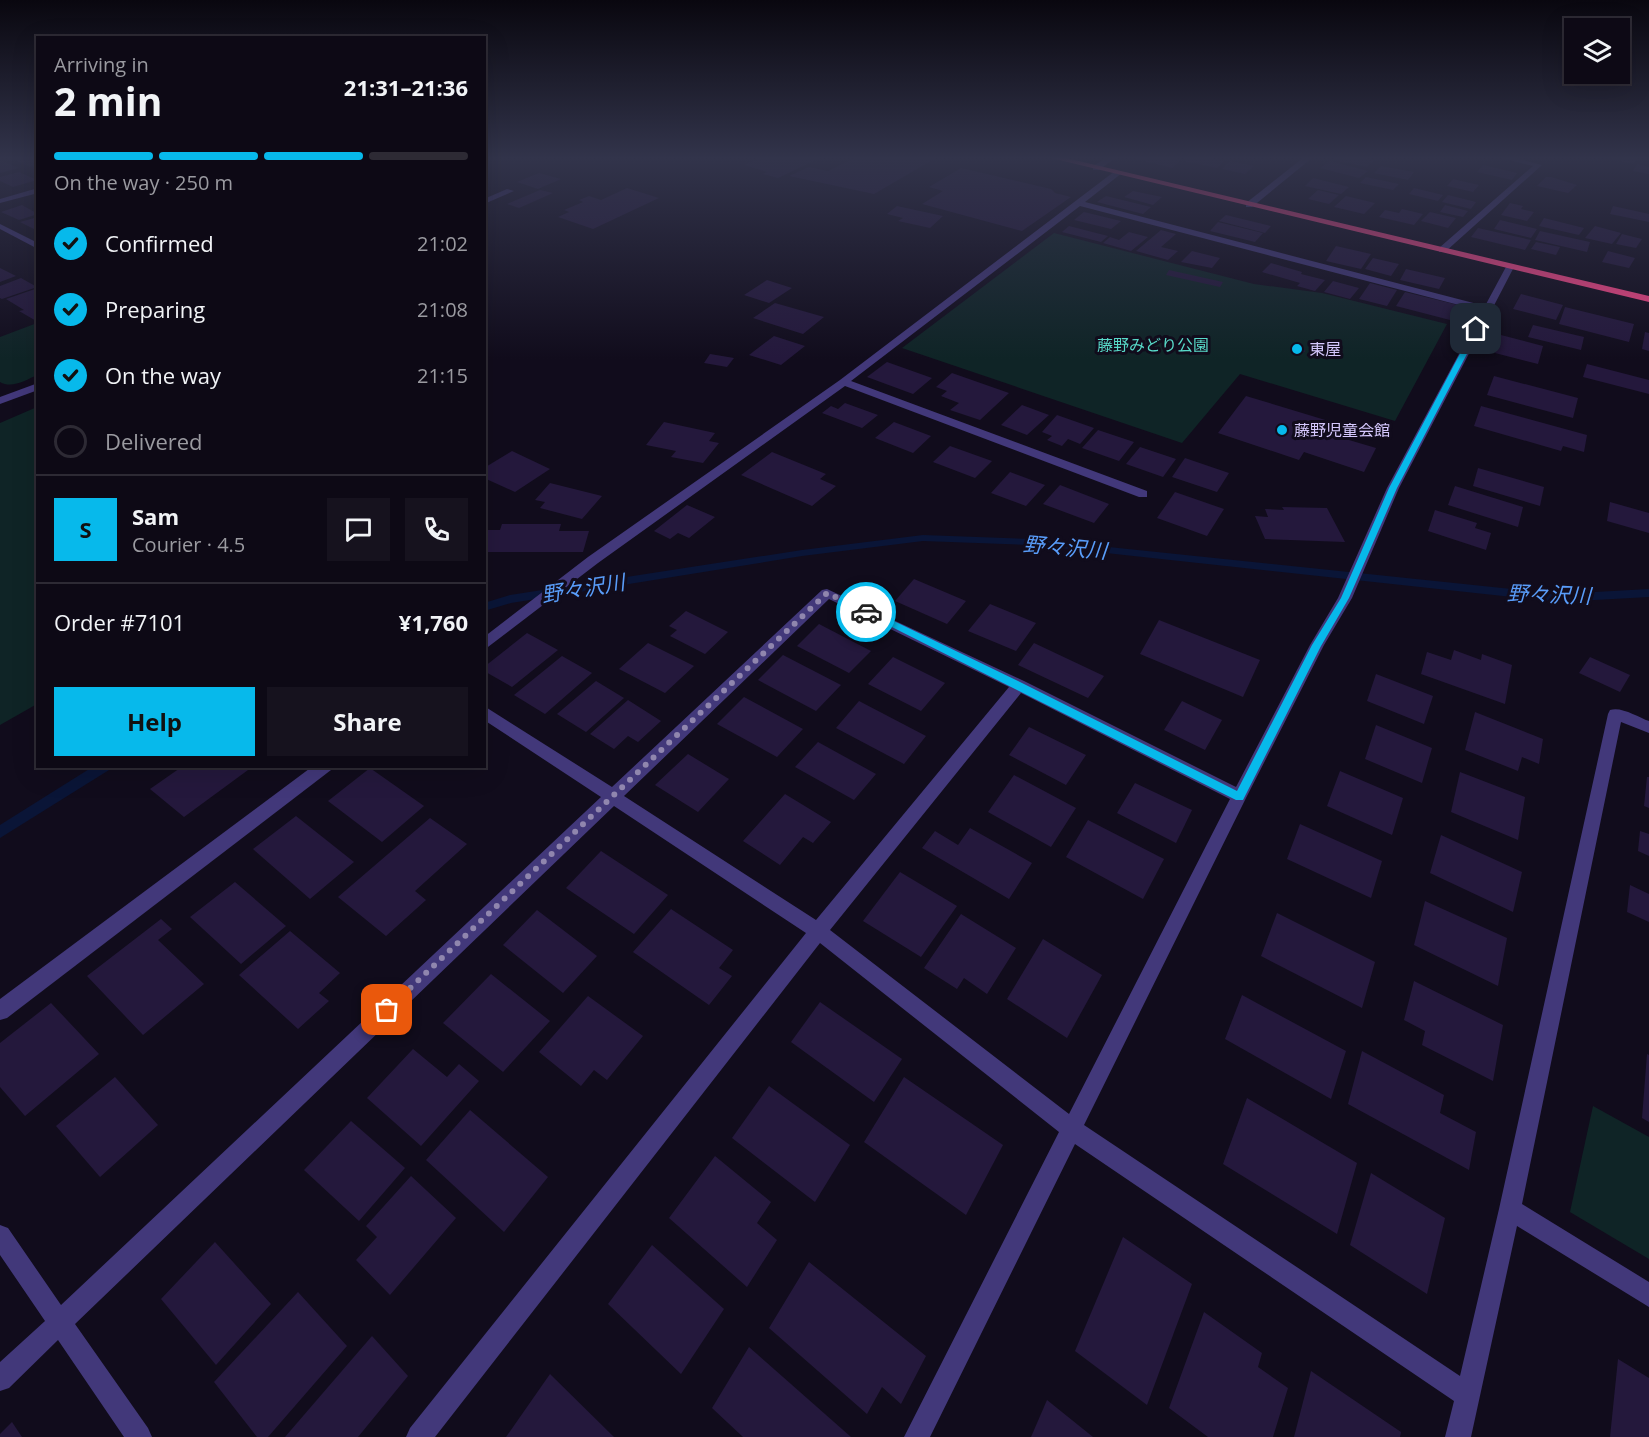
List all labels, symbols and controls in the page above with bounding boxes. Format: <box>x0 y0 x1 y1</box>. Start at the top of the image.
map controls <box>1564 18 1630 84</box>
button: layers <box>1564 18 1630 84</box>
text: Arriving in <box>54 51 149 78</box>
text: 21:31–21:36 <box>344 72 468 102</box>
text: 2 min <box>54 74 162 127</box>
text: On the way · 250 m <box>54 169 233 196</box>
icon: check <box>54 227 87 260</box>
text: Confirmed <box>105 228 214 258</box>
text: 21:02 <box>417 230 468 257</box>
icon: check <box>54 293 87 326</box>
text: Preparing <box>105 294 205 324</box>
text: 21:08 <box>417 296 468 323</box>
pin <box>1450 303 1501 354</box>
icon: home <box>1459 312 1492 345</box>
park label: 藤野みどり公園 <box>1097 334 1209 356</box>
place label: 東屋 <box>1309 338 1341 360</box>
marker: 東屋 <box>1290 342 1304 356</box>
icon: check <box>54 359 87 392</box>
text: On the way <box>105 360 221 390</box>
text: 21:15 <box>417 362 468 389</box>
place label: 藤野児童会館 <box>1294 419 1390 441</box>
marker: 藤野児童会館 <box>1275 423 1289 437</box>
text: Delivered <box>105 426 203 456</box>
button: chat <box>327 498 390 561</box>
button: phone <box>405 498 468 561</box>
text: Sam <box>132 501 179 531</box>
text: S <box>79 514 92 544</box>
water label: 野々沢川 <box>1022 529 1110 565</box>
text: Courier · 4.5 <box>132 531 245 558</box>
water label: 野々沢川 <box>539 567 629 608</box>
water label: 野々沢川 <box>1507 579 1593 610</box>
courier <box>836 582 896 642</box>
icon: car <box>850 596 883 629</box>
text: Order #7101 <box>54 607 185 637</box>
text: ¥1,760 <box>399 607 468 637</box>
button: Help <box>54 687 255 756</box>
button: Share <box>267 687 468 756</box>
pin <box>361 984 412 1035</box>
icon: bag <box>370 993 403 1026</box>

